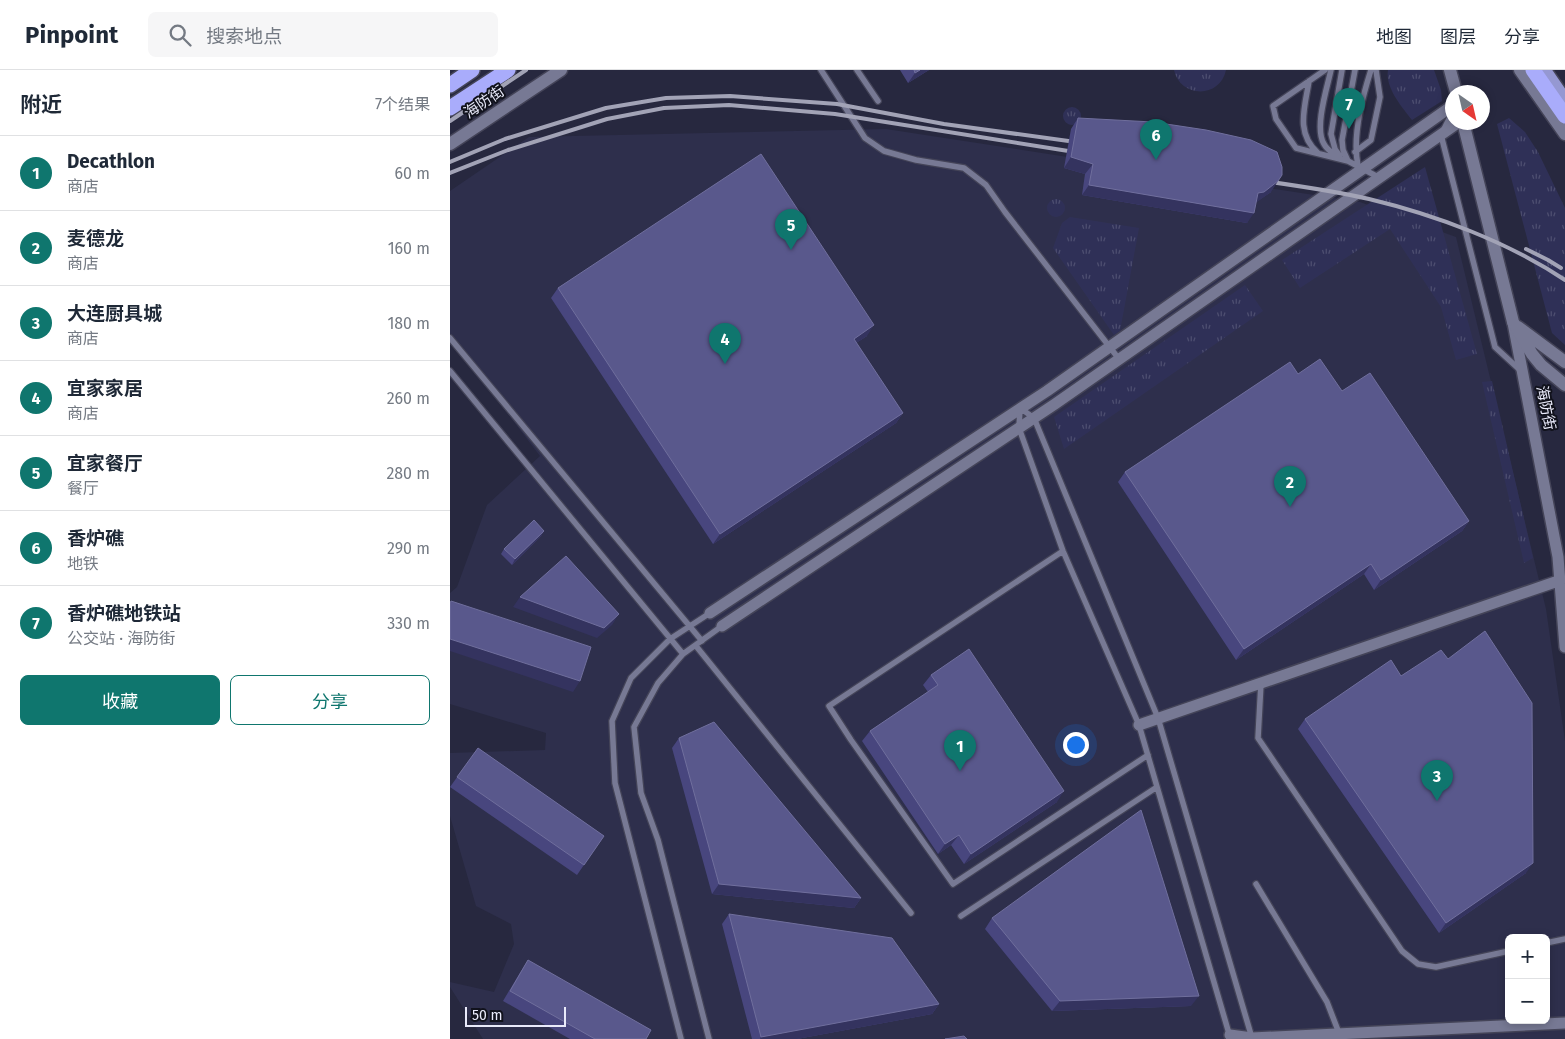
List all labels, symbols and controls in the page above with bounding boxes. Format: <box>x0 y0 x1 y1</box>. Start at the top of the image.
search box <box>148 12 498 57</box>
text: Pinpoint <box>25 21 118 49</box>
icon: search <box>166 21 194 49</box>
text: 搜索地点 <box>206 25 282 48</box>
text: 地图 <box>1376 26 1412 48</box>
text: 图层 <box>1440 26 1476 48</box>
text: 分享 <box>1504 26 1540 48</box>
street label: 海防街 <box>460 82 508 122</box>
north arrow <box>1445 85 1490 130</box>
pin: 7 <box>1333 88 1365 129</box>
text: 附近 <box>20 92 62 118</box>
text: 7个结果 <box>375 95 430 114</box>
pin: 6 <box>1140 119 1172 160</box>
text: Decathlon <box>67 150 155 173</box>
text: 1 <box>32 164 40 183</box>
text: 60 m <box>395 164 430 183</box>
text: 商店 <box>67 177 99 196</box>
pin: 5 <box>775 209 807 250</box>
text: 麦德龙 <box>67 227 124 250</box>
text: 2 <box>32 239 40 258</box>
text: 160 m <box>388 239 430 258</box>
text: 商店 <box>67 254 99 273</box>
text: 大连厨具城 <box>67 302 162 325</box>
text: 3 <box>32 314 40 333</box>
text: 180 m <box>387 314 430 333</box>
pin: 4 <box>709 323 741 364</box>
text: 商店 <box>67 329 99 348</box>
text: 宜家家居 <box>67 377 143 400</box>
street label: 海防街 <box>1533 384 1559 432</box>
text: 4 <box>31 389 41 408</box>
text: 260 m <box>387 389 430 408</box>
text: 商店 <box>67 404 99 423</box>
text: 宜家餐厅 <box>67 452 143 475</box>
text: 5 <box>32 464 40 483</box>
text: 280 m <box>386 464 430 483</box>
pin: 2 <box>1274 466 1306 507</box>
text: 餐厅 <box>67 479 99 498</box>
text: 香炉礁 <box>67 527 124 550</box>
text: 6 <box>31 539 41 558</box>
text: 290 m <box>387 539 430 558</box>
text: 地铁 <box>67 554 99 573</box>
text: 香炉礁地铁站 <box>67 602 181 625</box>
text: 7 <box>32 614 40 633</box>
text: 330 m <box>387 614 430 633</box>
text: 公交站 · 海防街 <box>67 629 175 648</box>
button: 收藏 <box>20 675 220 725</box>
button: 分享 <box>230 675 430 725</box>
pin: 1 <box>944 730 976 771</box>
your location <box>1063 732 1089 758</box>
pin: 3 <box>1421 760 1453 801</box>
map controls <box>1505 934 1550 1024</box>
button: + <box>1505 934 1550 979</box>
button: − <box>1505 979 1550 1024</box>
scale bar <box>465 1004 566 1027</box>
text: 50 m <box>472 1007 503 1024</box>

